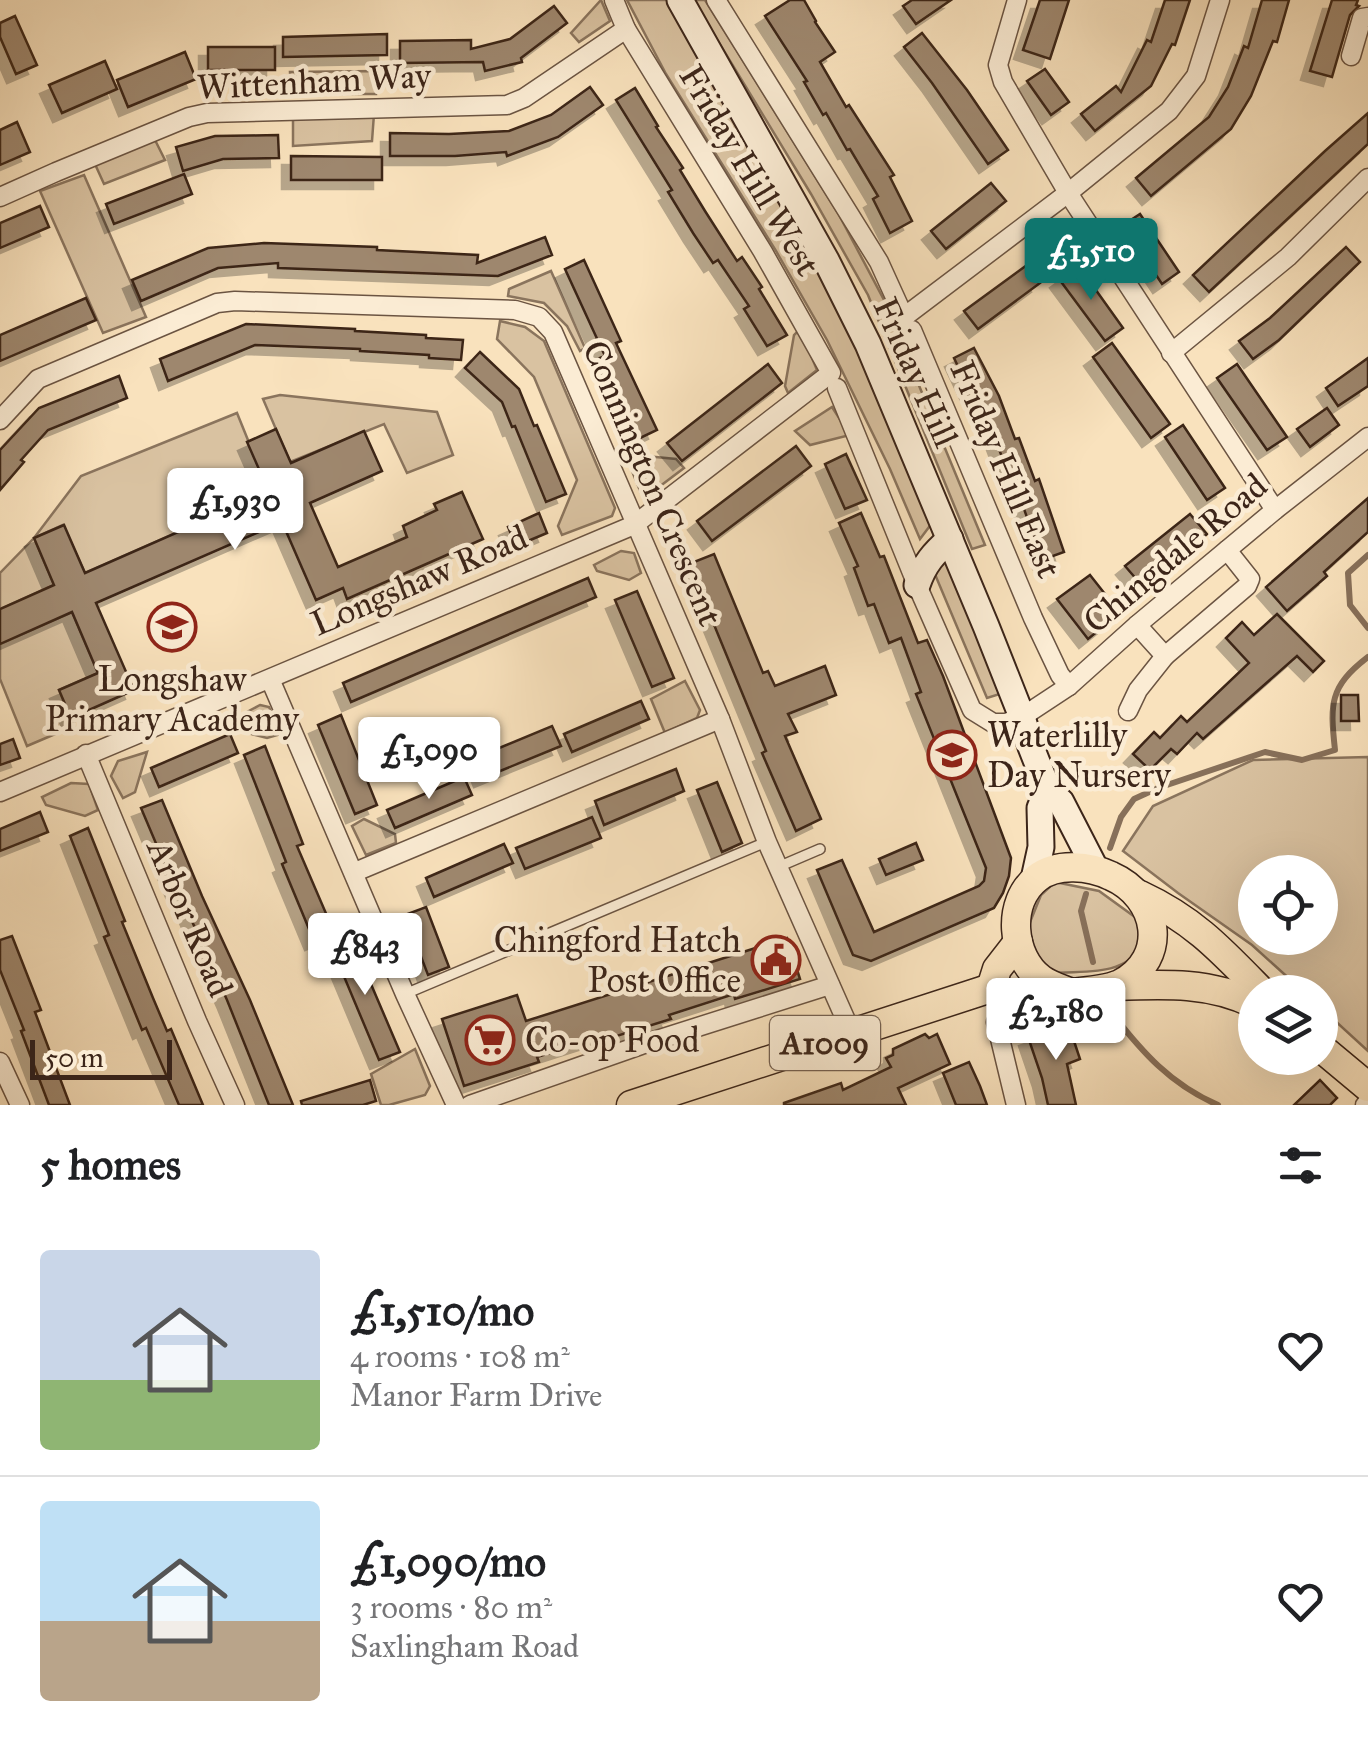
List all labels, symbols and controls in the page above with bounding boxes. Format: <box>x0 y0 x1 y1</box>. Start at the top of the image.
street label: Wittenham Way <box>196 54 433 109</box>
street label: Friday Hill West <box>670 57 829 284</box>
pin: £1,510 <box>1010 218 1172 303</box>
text: £1,510 <box>1047 231 1135 270</box>
street label: Friday Hill <box>863 291 968 454</box>
street label: Connington Crescent <box>573 334 732 632</box>
street label: Friday Hill East <box>940 354 1071 584</box>
street label: Chingdale Road <box>1075 464 1276 643</box>
pin: £1,930 <box>154 468 316 553</box>
text: £1,930 <box>189 481 281 520</box>
street label: Longshaw Road <box>305 515 534 645</box>
school or university icon: Longshaw Primary Academy <box>146 601 198 653</box>
place label: Longshaw Primary Academy <box>45 658 300 741</box>
place label: Waterlilly Day Nursery <box>987 714 1171 797</box>
pin: £1,090 <box>348 717 510 802</box>
school or university icon: Waterlilly Day Nursery <box>926 729 978 781</box>
text: £1,090 <box>380 730 478 769</box>
street label: Arbor Road <box>136 831 242 1004</box>
map controls <box>1238 855 1338 1075</box>
button: locate <box>1238 855 1338 955</box>
pin: £843 <box>306 913 424 998</box>
place label: Chingford Hatch Post Office <box>494 919 741 1002</box>
text: £843 <box>330 926 400 965</box>
public building icon: Chingford Hatch Post Office <box>750 934 802 986</box>
button: layers <box>1238 975 1338 1075</box>
pin: £2,180 <box>975 978 1137 1063</box>
text: £2,180 <box>1008 991 1104 1030</box>
supermarket icon: Co-op Food <box>464 1014 516 1066</box>
road number: A1009 <box>770 1016 880 1070</box>
place label: Co-op Food <box>525 1019 700 1062</box>
scale bar <box>30 1035 172 1080</box>
text: 50 m <box>45 1040 104 1075</box>
icon: filters <box>1273 1138 1328 1193</box>
text: 5 homes <box>40 1139 181 1191</box>
text: £1,510/mo <box>350 1285 534 1337</box>
icon: home <box>120 1290 240 1410</box>
icon: heart <box>1273 1323 1328 1378</box>
text: 4 rooms · 108 m² <box>350 1337 570 1376</box>
text: Manor Farm Drive <box>350 1376 602 1415</box>
text: £1,090/mo <box>350 1536 546 1588</box>
icon: home <box>120 1541 240 1661</box>
icon: heart <box>1273 1574 1328 1629</box>
text: 3 rooms · 80 m² <box>350 1588 552 1627</box>
text: Saxlingham Road <box>350 1627 579 1666</box>

